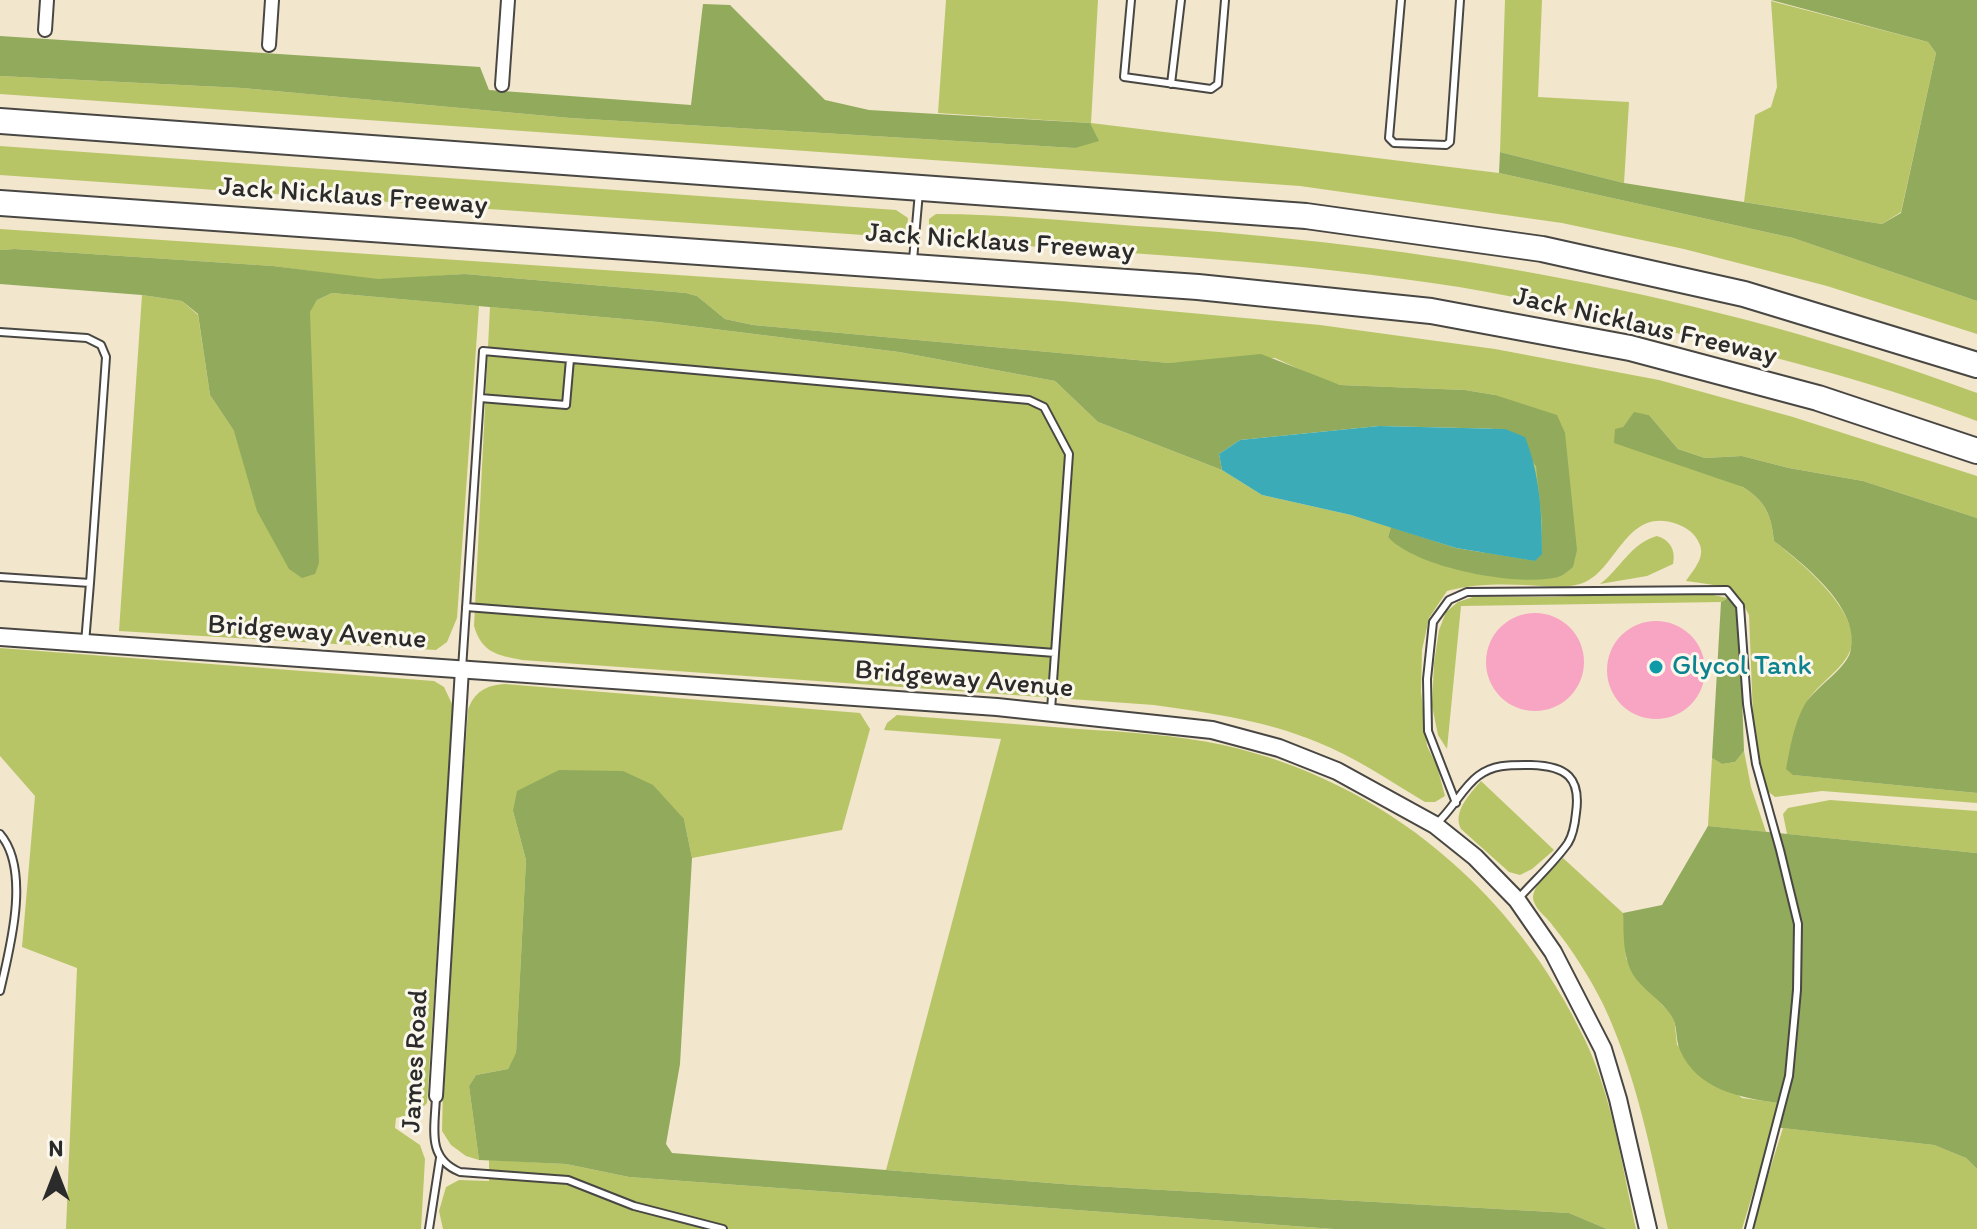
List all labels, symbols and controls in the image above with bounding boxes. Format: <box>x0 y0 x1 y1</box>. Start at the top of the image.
street label: Jack Nicklaus Freeway <box>217 171 489 223</box>
street label: Jack Nicklaus Freeway <box>864 217 1136 269</box>
street label: Jack Nicklaus Freeway <box>1510 280 1780 374</box>
street label: Bridgeway Avenue <box>206 609 428 657</box>
place label: Glycol Tank <box>1672 650 1812 684</box>
street label: Bridgeway Avenue <box>853 654 1075 706</box>
marker: Glycol Tank <box>1647 658 1665 676</box>
street label: James Road <box>395 988 437 1134</box>
north arrow <box>16 1133 96 1213</box>
text: N <box>49 1135 63 1162</box>

